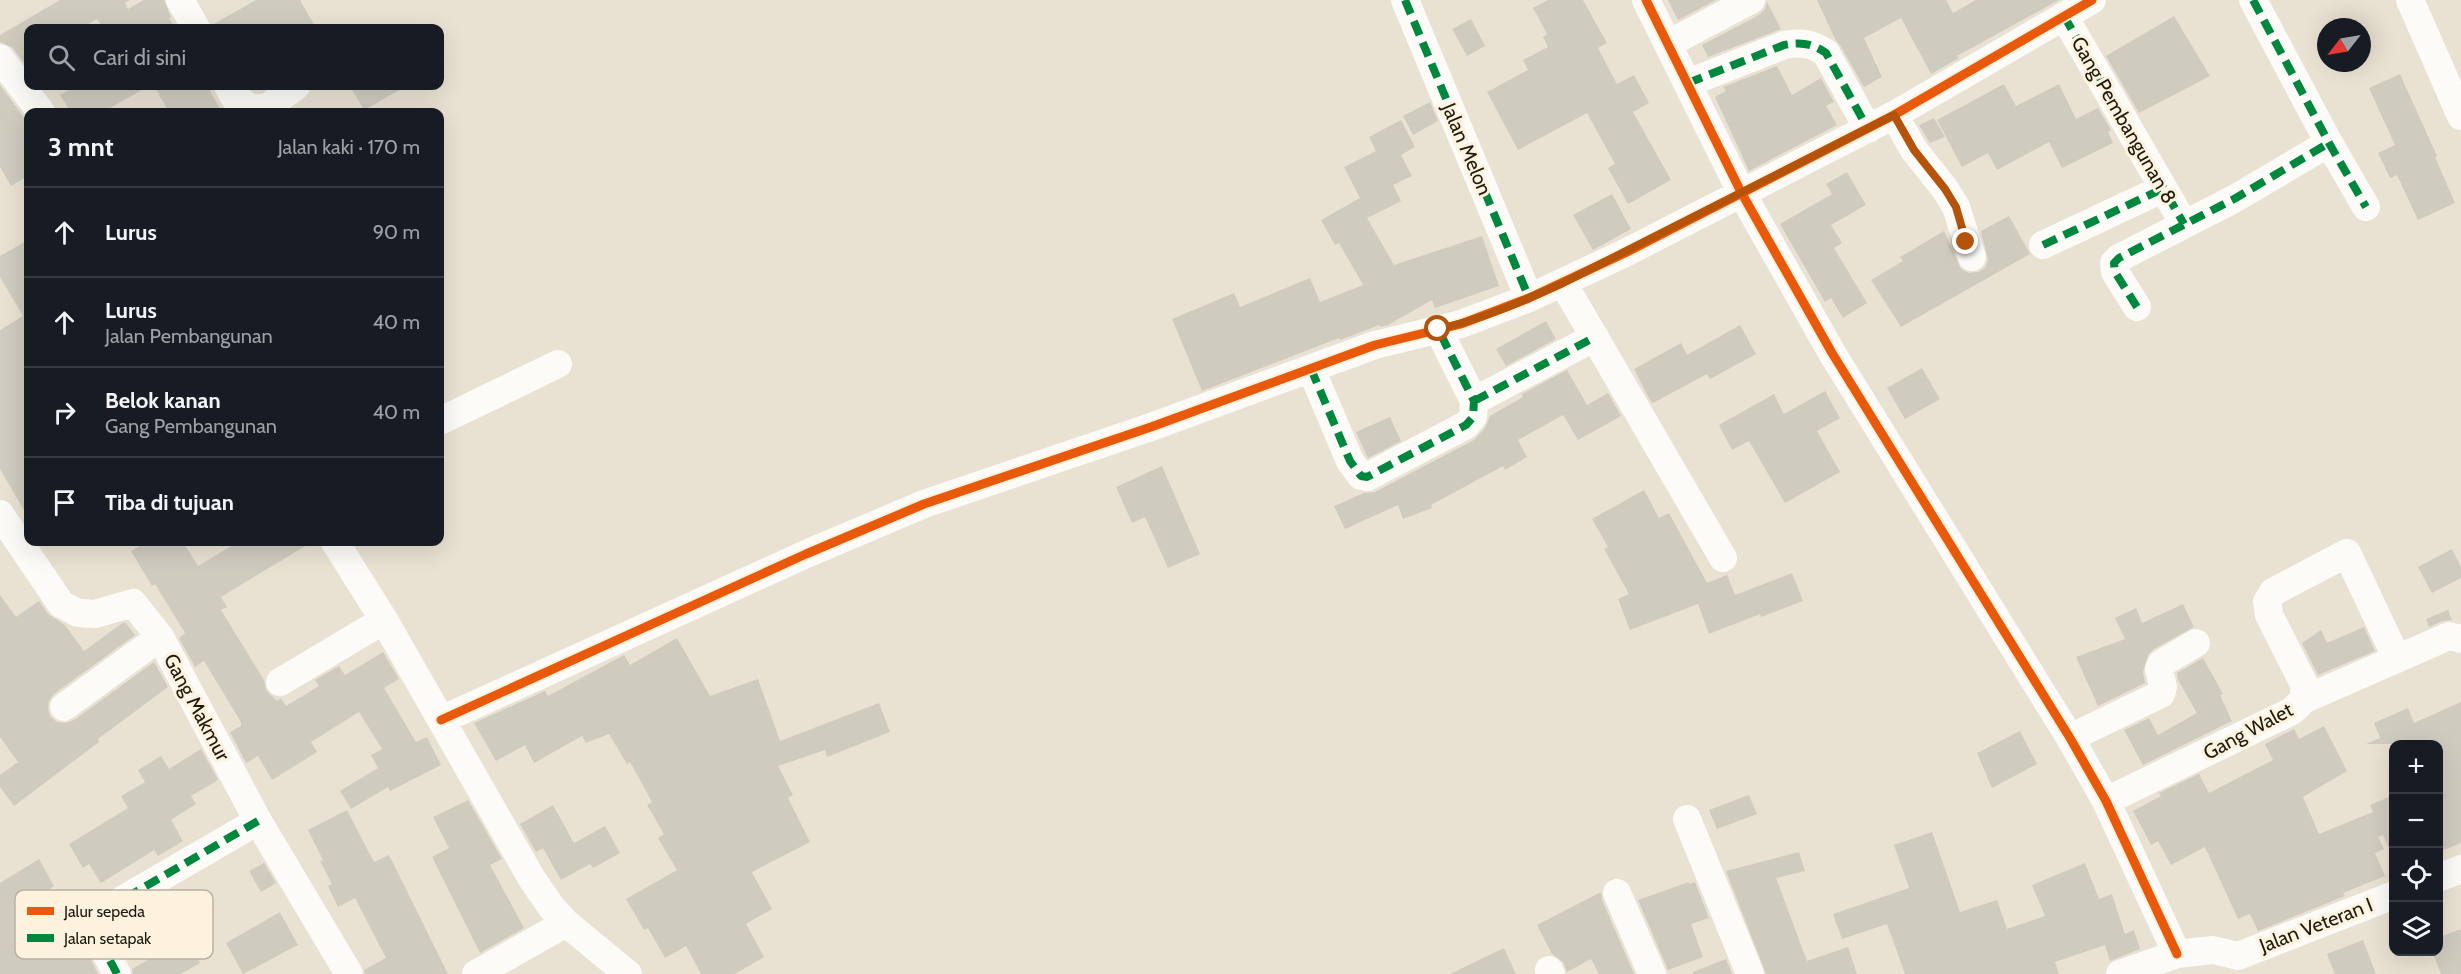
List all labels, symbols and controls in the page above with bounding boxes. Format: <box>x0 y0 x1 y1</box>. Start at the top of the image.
north arrow <box>2317 18 2371 72</box>
search box <box>24 24 444 90</box>
street label: Gang Pembangunan 8 <box>2066 32 2182 208</box>
icon: search <box>45 41 78 74</box>
text: Cari di sini <box>93 44 186 71</box>
street label: Jalan Melon <box>1437 98 1497 199</box>
text: 3 mnt <box>48 131 114 163</box>
text: Jalan kaki · 170 m <box>278 135 420 159</box>
icon: ahead <box>48 216 81 249</box>
text: Lurus <box>105 219 157 246</box>
text: 90 m <box>373 220 420 244</box>
route end <box>1952 228 1978 254</box>
text: Lurus <box>105 297 157 324</box>
icon: ahead <box>48 306 81 339</box>
text: 40 m <box>372 310 420 334</box>
route start <box>1424 315 1450 341</box>
text: Jalan Pembangunan <box>105 324 273 348</box>
text: Belok kanan <box>105 387 221 414</box>
icon: right <box>48 396 81 429</box>
text: 40 m <box>372 400 420 424</box>
text: Gang Pembangunan <box>105 414 277 438</box>
icon: arrive <box>48 486 81 519</box>
text: Tiba di tujuan <box>105 489 234 516</box>
street label: Gang Makmur <box>159 649 236 765</box>
street label: Gang Walet <box>2199 697 2297 765</box>
map controls <box>2389 740 2443 956</box>
button: + <box>2389 740 2443 794</box>
button: − <box>2389 794 2443 848</box>
button: locate <box>2389 848 2443 902</box>
legend <box>15 890 213 959</box>
street label: Jalan Veteran I <box>2255 892 2376 958</box>
text: Jalur sepeda <box>63 902 145 921</box>
button: layers <box>2389 902 2443 956</box>
text: Jalan setapak <box>63 929 152 948</box>

